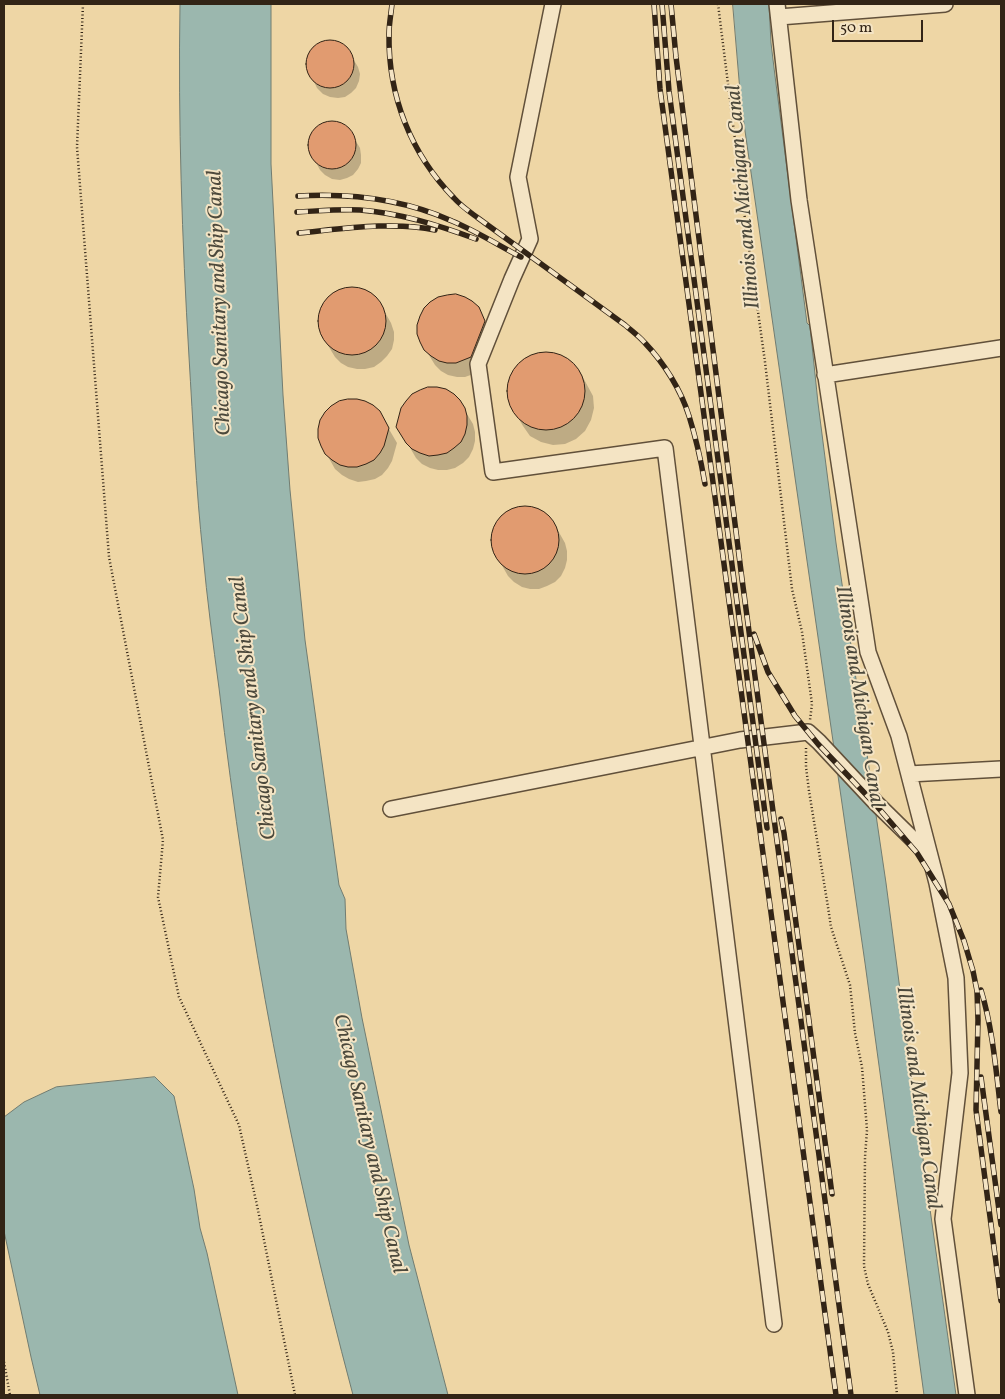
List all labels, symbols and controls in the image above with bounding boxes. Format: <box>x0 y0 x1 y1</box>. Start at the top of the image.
scale bar <box>835 10 926 42</box>
text: 50 m <box>840 18 872 39</box>
water label: Illinois and Michigan Canal <box>723 84 767 310</box>
water label: Chicago Sanitary and Ship Canal <box>204 170 238 436</box>
water label: Chicago Sanitary and Ship Canal <box>226 575 284 841</box>
water label: Illinois and Michigan Canal <box>828 584 888 810</box>
water label: Illinois and Michigan Canal <box>889 985 945 1211</box>
water label: Chicago Sanitary and Ship Canal <box>326 1012 410 1276</box>

